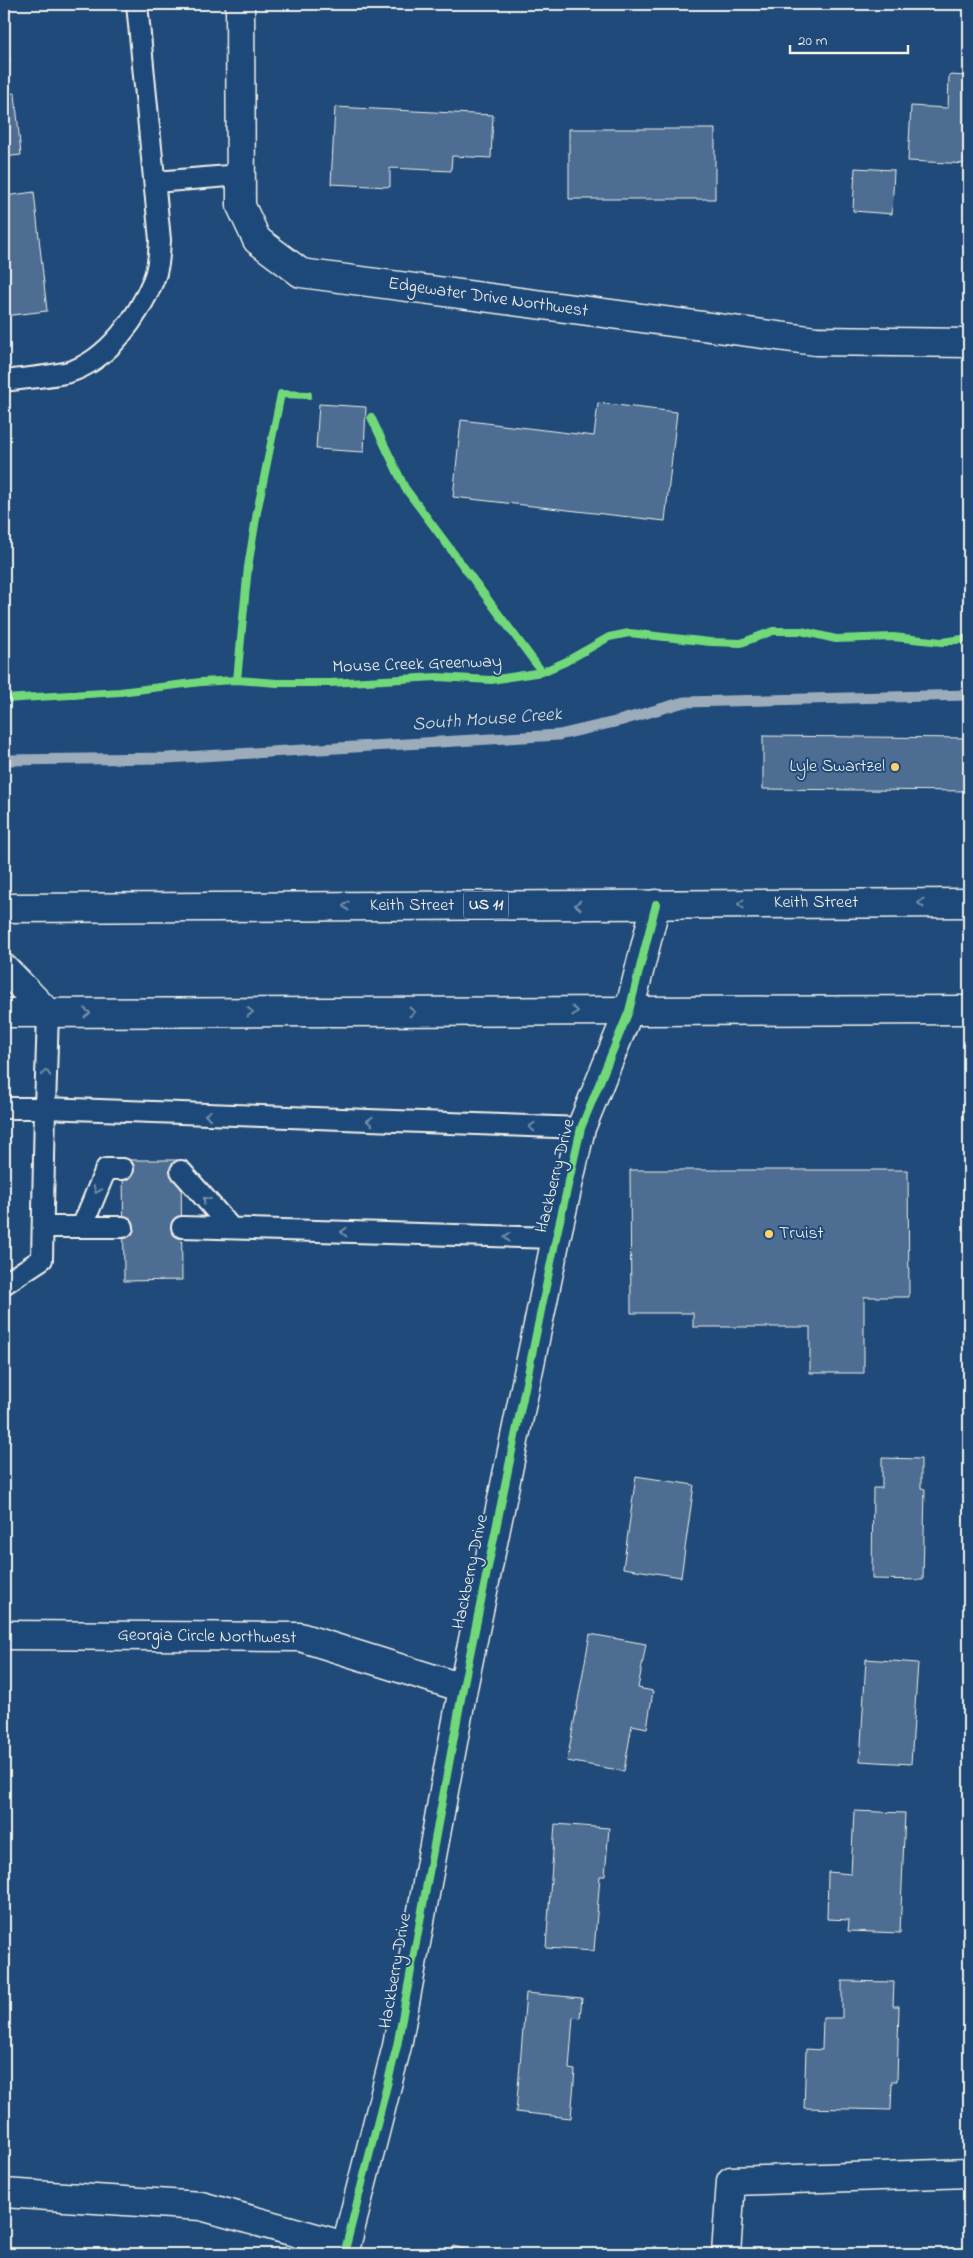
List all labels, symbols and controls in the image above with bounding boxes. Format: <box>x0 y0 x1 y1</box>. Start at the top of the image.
scale bar <box>790 22 908 54</box>
text: 20 m <box>798 30 828 52</box>
street label: Edgewater Drive Northwest <box>386 271 590 326</box>
street label: Mouse Creek Greenway <box>332 649 502 681</box>
water label: South Mouse Creek <box>411 701 563 739</box>
place label: Lyle Swartzel <box>789 754 885 780</box>
marker: Lyle Swartzel <box>889 761 901 773</box>
street label: Keith Street <box>774 890 858 916</box>
road number: US 11 <box>464 892 508 918</box>
street label: Keith Street <box>370 893 454 919</box>
one-way arrow <box>916 898 924 908</box>
one-way arrow <box>736 899 744 909</box>
one-way arrow <box>574 900 582 910</box>
one-way arrow <box>341 901 349 911</box>
one-way arrow <box>572 1006 579 1016</box>
one-way arrow <box>246 1007 254 1017</box>
one-way arrow <box>409 1007 417 1017</box>
one-way arrow <box>84 1008 92 1018</box>
one-way arrow <box>41 1069 52 1077</box>
one-way arrow <box>203 1110 211 1120</box>
street label: Hackberry Drive <box>529 1115 583 1236</box>
one-way arrow <box>366 1116 374 1126</box>
one-way arrow <box>528 1121 536 1132</box>
one-way arrow <box>93 1185 103 1193</box>
one-way arrow <box>203 1196 212 1205</box>
place label: Truist <box>779 1221 824 1247</box>
one-way arrow <box>340 1226 348 1237</box>
marker: Truist <box>763 1228 775 1240</box>
one-way arrow <box>503 1231 511 1242</box>
street label: Hackberry Drive <box>446 1511 496 1632</box>
street label: Georgia Circle Northwest <box>117 1622 297 1653</box>
street label: Hackberry Drive <box>373 1910 419 2031</box>

